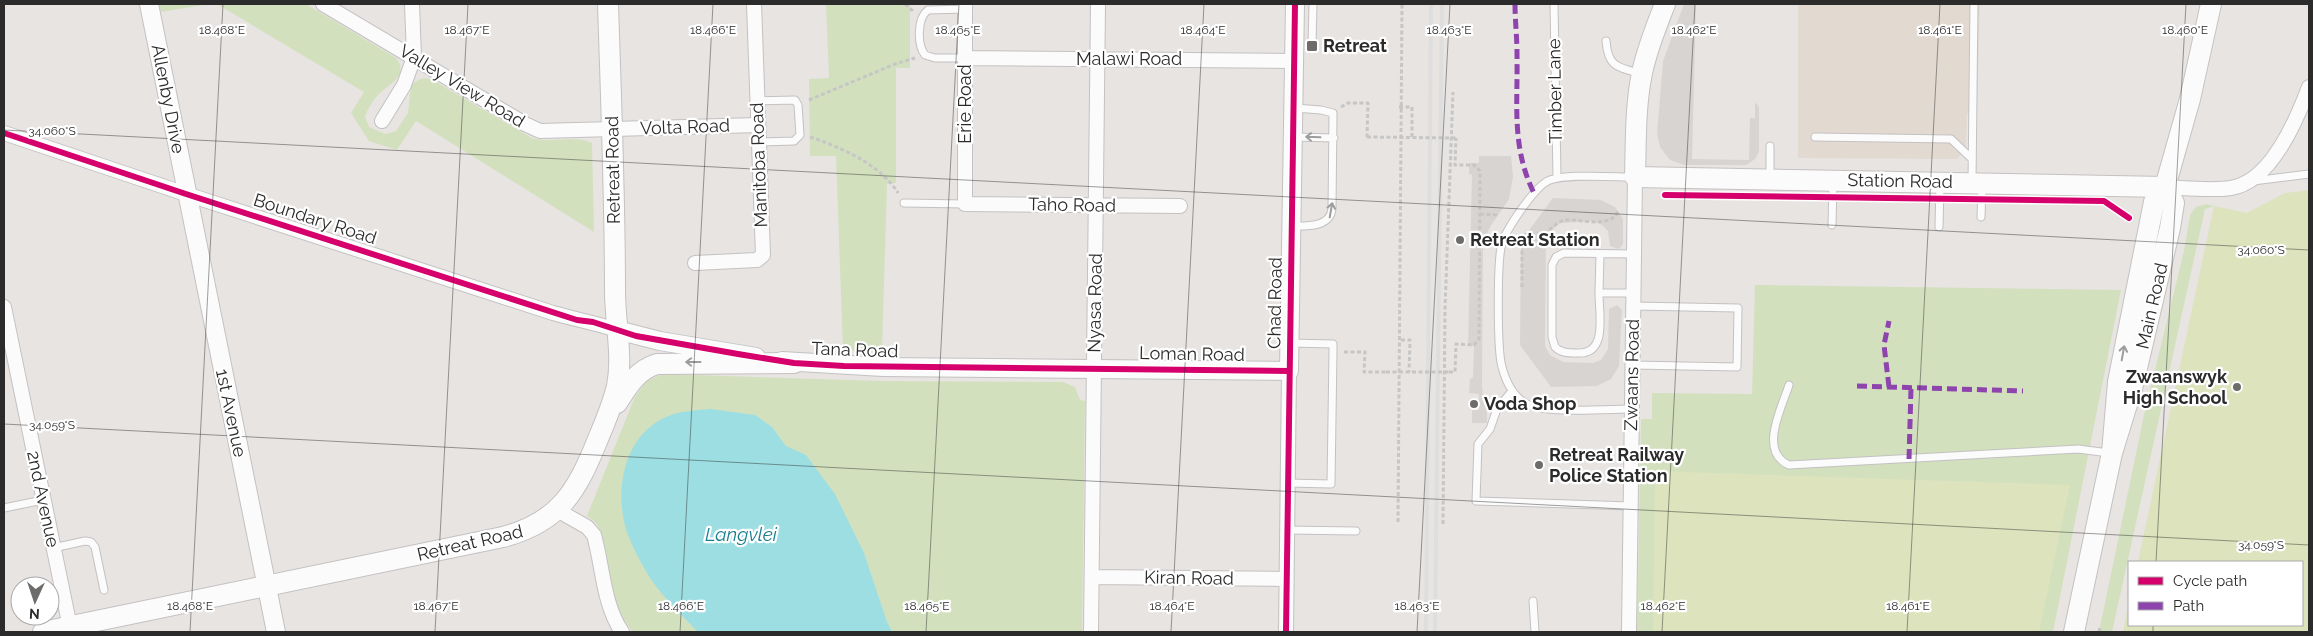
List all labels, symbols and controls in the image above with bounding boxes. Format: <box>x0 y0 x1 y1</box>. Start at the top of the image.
text: 18.468°E <box>199 23 245 37</box>
text: 18.467°E <box>444 23 490 37</box>
text: 18.466°E <box>690 23 736 37</box>
text: 18.465°E <box>935 23 981 37</box>
text: 18.464°E <box>1180 23 1226 37</box>
text: 18.463°E <box>1427 23 1471 37</box>
text: 18.462°E <box>1672 23 1716 37</box>
text: 18.461°E <box>1918 23 1962 37</box>
text: 18.460°E <box>2162 23 2208 37</box>
place label: Retreat <box>1323 35 1387 56</box>
street label: Timber Lane <box>1543 38 1566 144</box>
marker: Retreat <box>1305 39 1319 53</box>
street label: Valley View Road <box>396 40 529 131</box>
street label: Allenby Drive <box>148 43 189 156</box>
street label: Malawi Road <box>1076 48 1182 69</box>
street label: Erie Road <box>954 64 975 144</box>
street label: Manitoba Road <box>746 102 771 228</box>
street label: Volta Road <box>640 114 730 139</box>
street label: Retreat Road <box>601 116 624 224</box>
text: 34.060°S <box>28 124 76 138</box>
one-way arrow <box>1305 133 1321 142</box>
street label: Station Road <box>1847 169 1953 192</box>
street label: Boundary Road <box>251 189 379 248</box>
street label: Taho Road <box>1028 193 1116 216</box>
one-way arrow <box>1326 202 1336 218</box>
place label: Retreat Station <box>1470 229 1600 250</box>
marker: Retreat Station <box>1454 234 1466 246</box>
text: 34.060°S <box>2237 243 2285 257</box>
street label: Nyasa Road <box>1083 253 1106 353</box>
street label: Chad Road <box>1263 257 1286 349</box>
street label: Main Road <box>2131 261 2172 351</box>
street label: Zwaans Road <box>1620 319 1643 431</box>
street label: Tana Road <box>811 337 899 362</box>
street label: Loman Road <box>1139 342 1245 365</box>
one-way arrow <box>2119 345 2129 361</box>
one-way arrow <box>685 357 702 367</box>
place label: Zwaanswyk High School <box>2123 366 2228 408</box>
street label: 1st Avenue <box>212 367 251 459</box>
marker: Zwaanswyk High School <box>2231 381 2243 393</box>
place label: Voda Shop <box>1484 393 1576 414</box>
marker: Voda Shop <box>1468 398 1480 410</box>
text: 34.059°S <box>29 418 75 432</box>
place label: Retreat Railway Police Station <box>1549 444 1684 486</box>
street label: 2nd Avenue <box>23 449 64 550</box>
marker: Retreat Railway Police Station <box>1533 459 1545 471</box>
street label: Retreat Road <box>415 520 525 565</box>
water label: Langvlei <box>705 523 778 545</box>
text: 34.059°S <box>2238 538 2284 552</box>
legend <box>2128 561 2303 626</box>
street label: Kiran Road <box>1144 566 1234 589</box>
text: Cycle path <box>2173 572 2247 590</box>
north arrow <box>10 576 60 626</box>
text: Path <box>2173 597 2204 615</box>
text: 18.468°E <box>167 599 213 613</box>
text: 18.467°E <box>413 599 459 613</box>
text: 18.466°E <box>658 599 704 613</box>
text: 18.465°E <box>904 599 950 613</box>
text: 18.464°E <box>1149 599 1195 613</box>
text: 18.463°E <box>1395 599 1439 613</box>
text: 18.462°E <box>1641 599 1685 613</box>
text: 18.461°E <box>1886 599 1930 613</box>
text: N <box>29 606 40 622</box>

